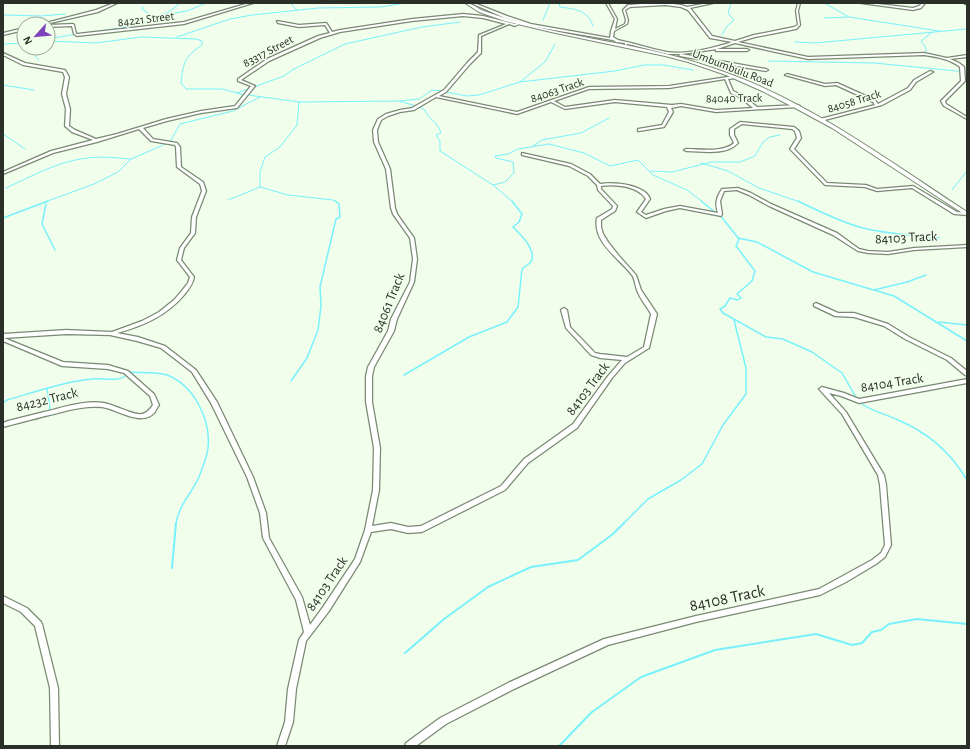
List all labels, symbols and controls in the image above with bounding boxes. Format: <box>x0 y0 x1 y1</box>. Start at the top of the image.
street label: 84221 Street <box>117 10 175 28</box>
north arrow <box>16 16 56 56</box>
street label: 83317 Street <box>241 33 295 69</box>
text: N <box>21 34 34 46</box>
street label: Umbumbulu Road <box>691 47 775 89</box>
street label: 84063 Track <box>529 75 585 105</box>
street label: 84058 Track <box>826 87 883 115</box>
street label: 84040 Track <box>706 91 763 104</box>
street label: 84103 Track <box>875 229 938 247</box>
street label: 84061 Track <box>371 271 408 335</box>
street label: 84103 Track <box>564 359 613 418</box>
street label: 84104 Track <box>860 371 925 395</box>
street label: 84232 Track <box>15 385 80 414</box>
street label: 84103 Track <box>304 554 351 614</box>
street label: 84108 Track <box>688 582 766 614</box>

